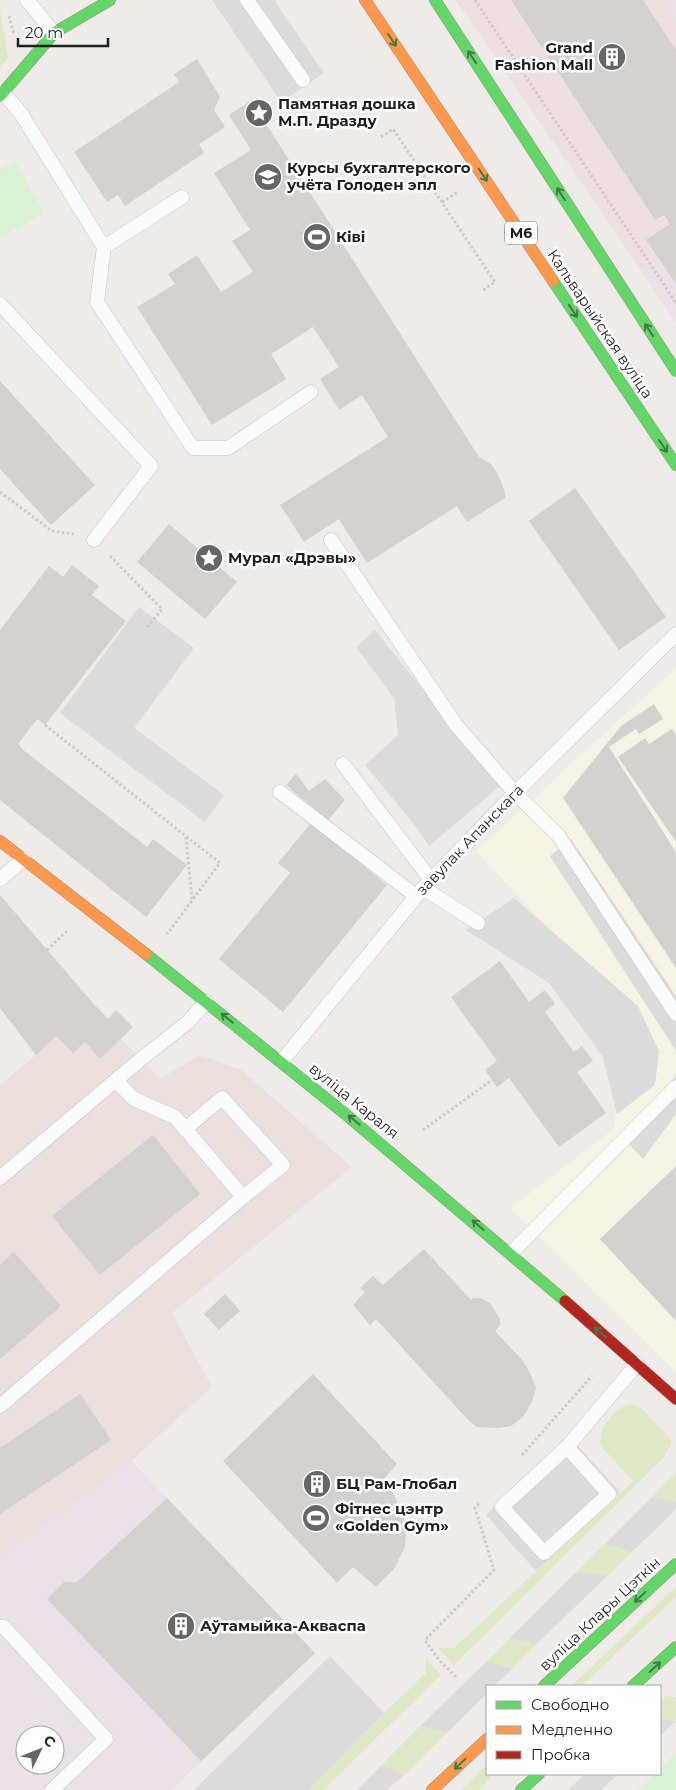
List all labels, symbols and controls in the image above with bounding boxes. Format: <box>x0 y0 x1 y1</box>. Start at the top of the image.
scale bar <box>18 15 108 47</box>
text: 20 m <box>25 23 63 42</box>
one-way arrow <box>387 33 397 47</box>
place label: Grand Fashion Mall <box>494 38 593 74</box>
building icon: Grand Fashion Mall <box>597 42 627 72</box>
one-way arrow <box>467 51 477 65</box>
place label: Памятная дошка М.П. Дразду <box>278 94 415 130</box>
place icon: Памятная дошка М.П. Дразду <box>244 98 274 128</box>
place label: Курсы бухгалтерского учёта Голоден эпл <box>286 158 471 194</box>
school or university icon: Курсы бухгалтерского учёта Голоден эпл <box>253 162 283 192</box>
one-way arrow <box>478 168 488 182</box>
one-way arrow <box>556 187 566 201</box>
sports icon: Ківі <box>302 222 332 252</box>
road number: М6 <box>505 222 537 244</box>
place label: Ківі <box>336 227 365 246</box>
street label: Кальварыйская вуліца <box>543 246 657 402</box>
one-way arrow <box>568 303 578 317</box>
one-way arrow <box>644 323 655 337</box>
one-way arrow <box>658 439 668 453</box>
place icon: Мурал «Дрэвы» <box>194 543 224 573</box>
place label: Мурал «Дрэвы» <box>228 548 356 567</box>
street label: завулак Апанскага <box>412 780 527 899</box>
one-way arrow <box>221 1013 234 1024</box>
street label: вуліца Караля <box>305 1059 403 1143</box>
one-way arrow <box>347 1115 360 1126</box>
one-way arrow <box>472 1219 485 1230</box>
one-way arrow <box>594 1326 607 1337</box>
building icon: БЦ Рам-Глобал <box>302 1469 332 1499</box>
place label: БЦ Рам-Глобал <box>336 1474 457 1493</box>
place label: Фітнес цэнтр «Golden Gym» <box>335 1499 449 1535</box>
sports icon: Фітнес цэнтр «Golden Gym» <box>301 1503 331 1533</box>
street label: вуліца Клары Цэткін <box>535 1553 664 1675</box>
one-way arrow <box>634 1591 647 1603</box>
building icon: Аўтамыйка-Акваспа <box>166 1611 196 1641</box>
place label: Аўтамыйка-Акваспа <box>200 1616 366 1635</box>
one-way arrow <box>648 1661 661 1672</box>
legend <box>486 1685 661 1775</box>
text: Свободно <box>531 1695 609 1714</box>
text: Медленно <box>531 1720 613 1739</box>
north arrow <box>15 1725 65 1775</box>
text: С <box>39 1731 60 1751</box>
text: Пробка <box>531 1745 590 1764</box>
one-way arrow <box>453 1758 466 1770</box>

